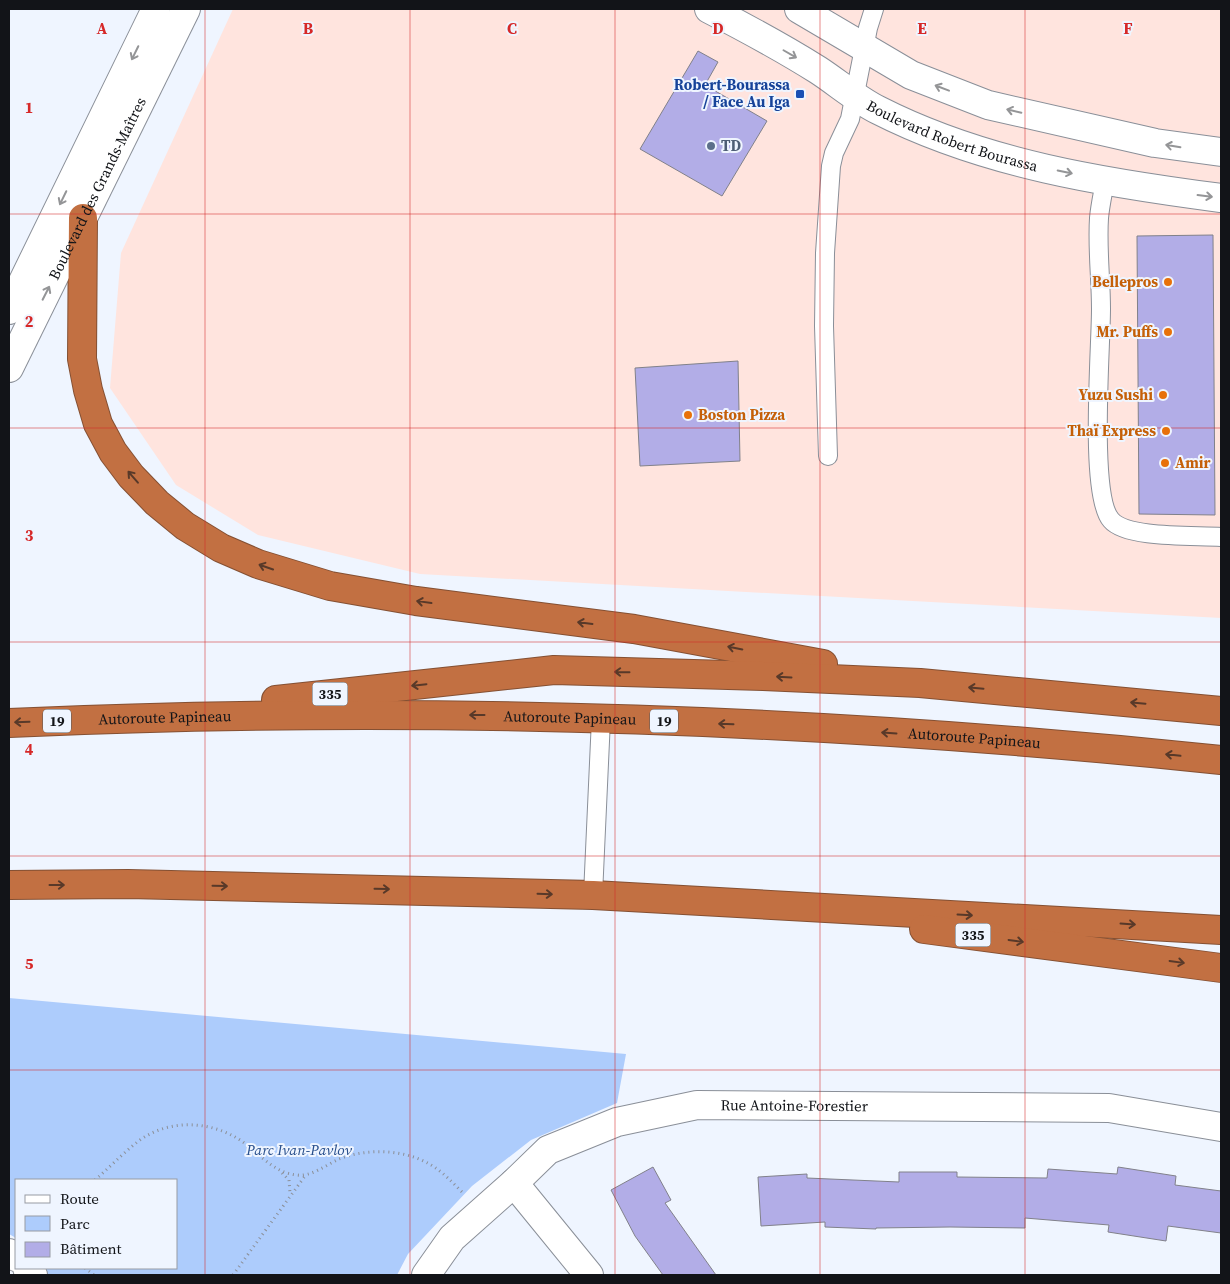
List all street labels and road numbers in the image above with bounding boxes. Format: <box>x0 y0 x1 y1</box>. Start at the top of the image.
street label: Boulevard des Grands-Maîtres <box>43 94 151 283</box>
street label: Boulevard Robert Bourassa <box>863 95 1040 176</box>
road number: 335 <box>312 682 348 706</box>
street label: Autoroute Papineau <box>98 705 232 730</box>
street label: Autoroute Papineau <box>503 705 637 730</box>
road number: 19 <box>43 709 71 732</box>
road number: 19 <box>650 709 678 732</box>
street label: Autoroute Papineau <box>907 722 1042 753</box>
road number: 335 <box>956 924 990 946</box>
street label: Rue Antoine-Forestier <box>720 1094 869 1116</box>

